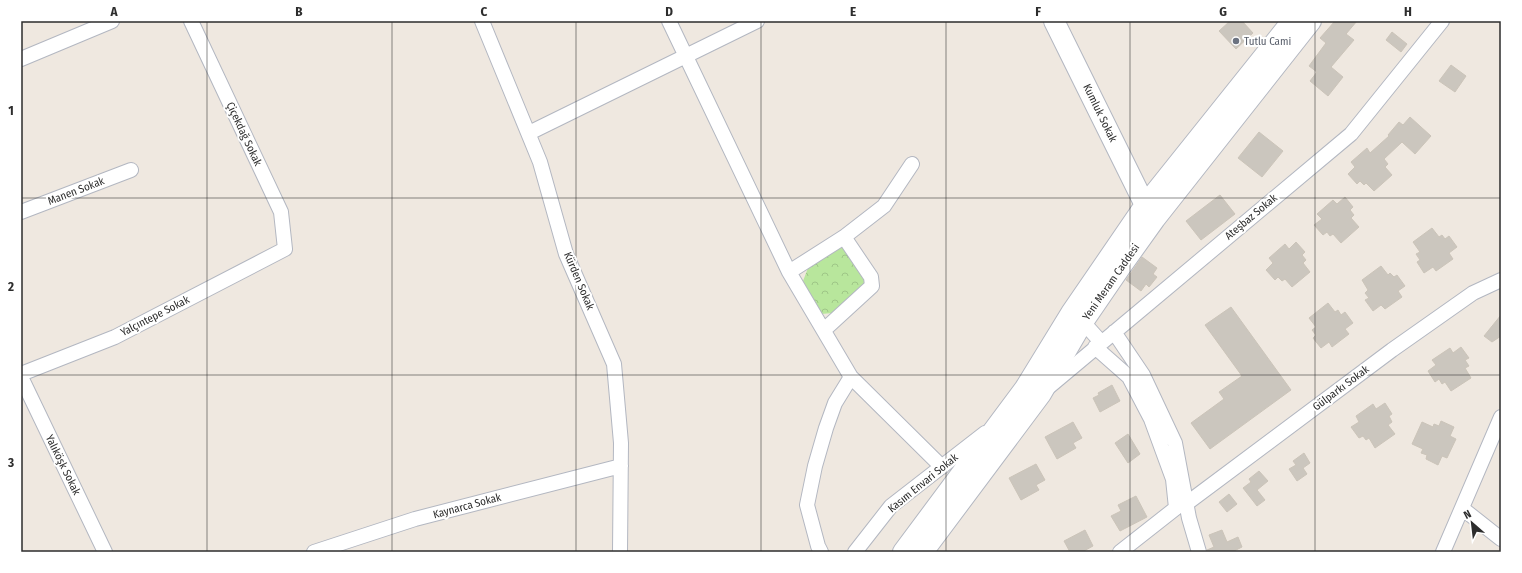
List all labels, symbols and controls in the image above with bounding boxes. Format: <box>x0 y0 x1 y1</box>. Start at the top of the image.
text: A <box>109 4 118 19</box>
text: B <box>295 4 303 19</box>
text: C <box>481 4 488 19</box>
text: D <box>665 4 673 19</box>
text: E <box>850 4 856 19</box>
text: F <box>1035 4 1041 19</box>
text: G <box>1219 4 1227 19</box>
text: H <box>1404 4 1412 19</box>
place label: Tutlu Cami <box>1244 35 1291 48</box>
marker: Tutlu Cami <box>1231 36 1241 46</box>
street label: Kumluk Sokak <box>1080 82 1120 145</box>
street label: Çiçekdağ Sokak <box>224 100 265 169</box>
text: 1 <box>8 103 14 118</box>
street label: Manen Sokak <box>46 174 107 208</box>
street label: Ateşbaz Sokak <box>1222 191 1280 243</box>
street label: Yeni Meram Caddesi <box>1080 241 1142 323</box>
street label: Kürden Sokak <box>561 250 597 313</box>
text: 2 <box>7 279 14 294</box>
street label: Yalçıntepe Sokak <box>118 293 192 339</box>
street label: Gülparkı Sokak <box>1310 362 1372 413</box>
street label: Yalıköşk Sokak <box>43 433 84 498</box>
street label: Kasım Envari Sokak <box>885 450 961 515</box>
text: 3 <box>7 455 14 470</box>
street label: Kaynarca Sokak <box>432 490 503 521</box>
north arrow <box>1452 503 1492 543</box>
text: N <box>1462 507 1474 522</box>

